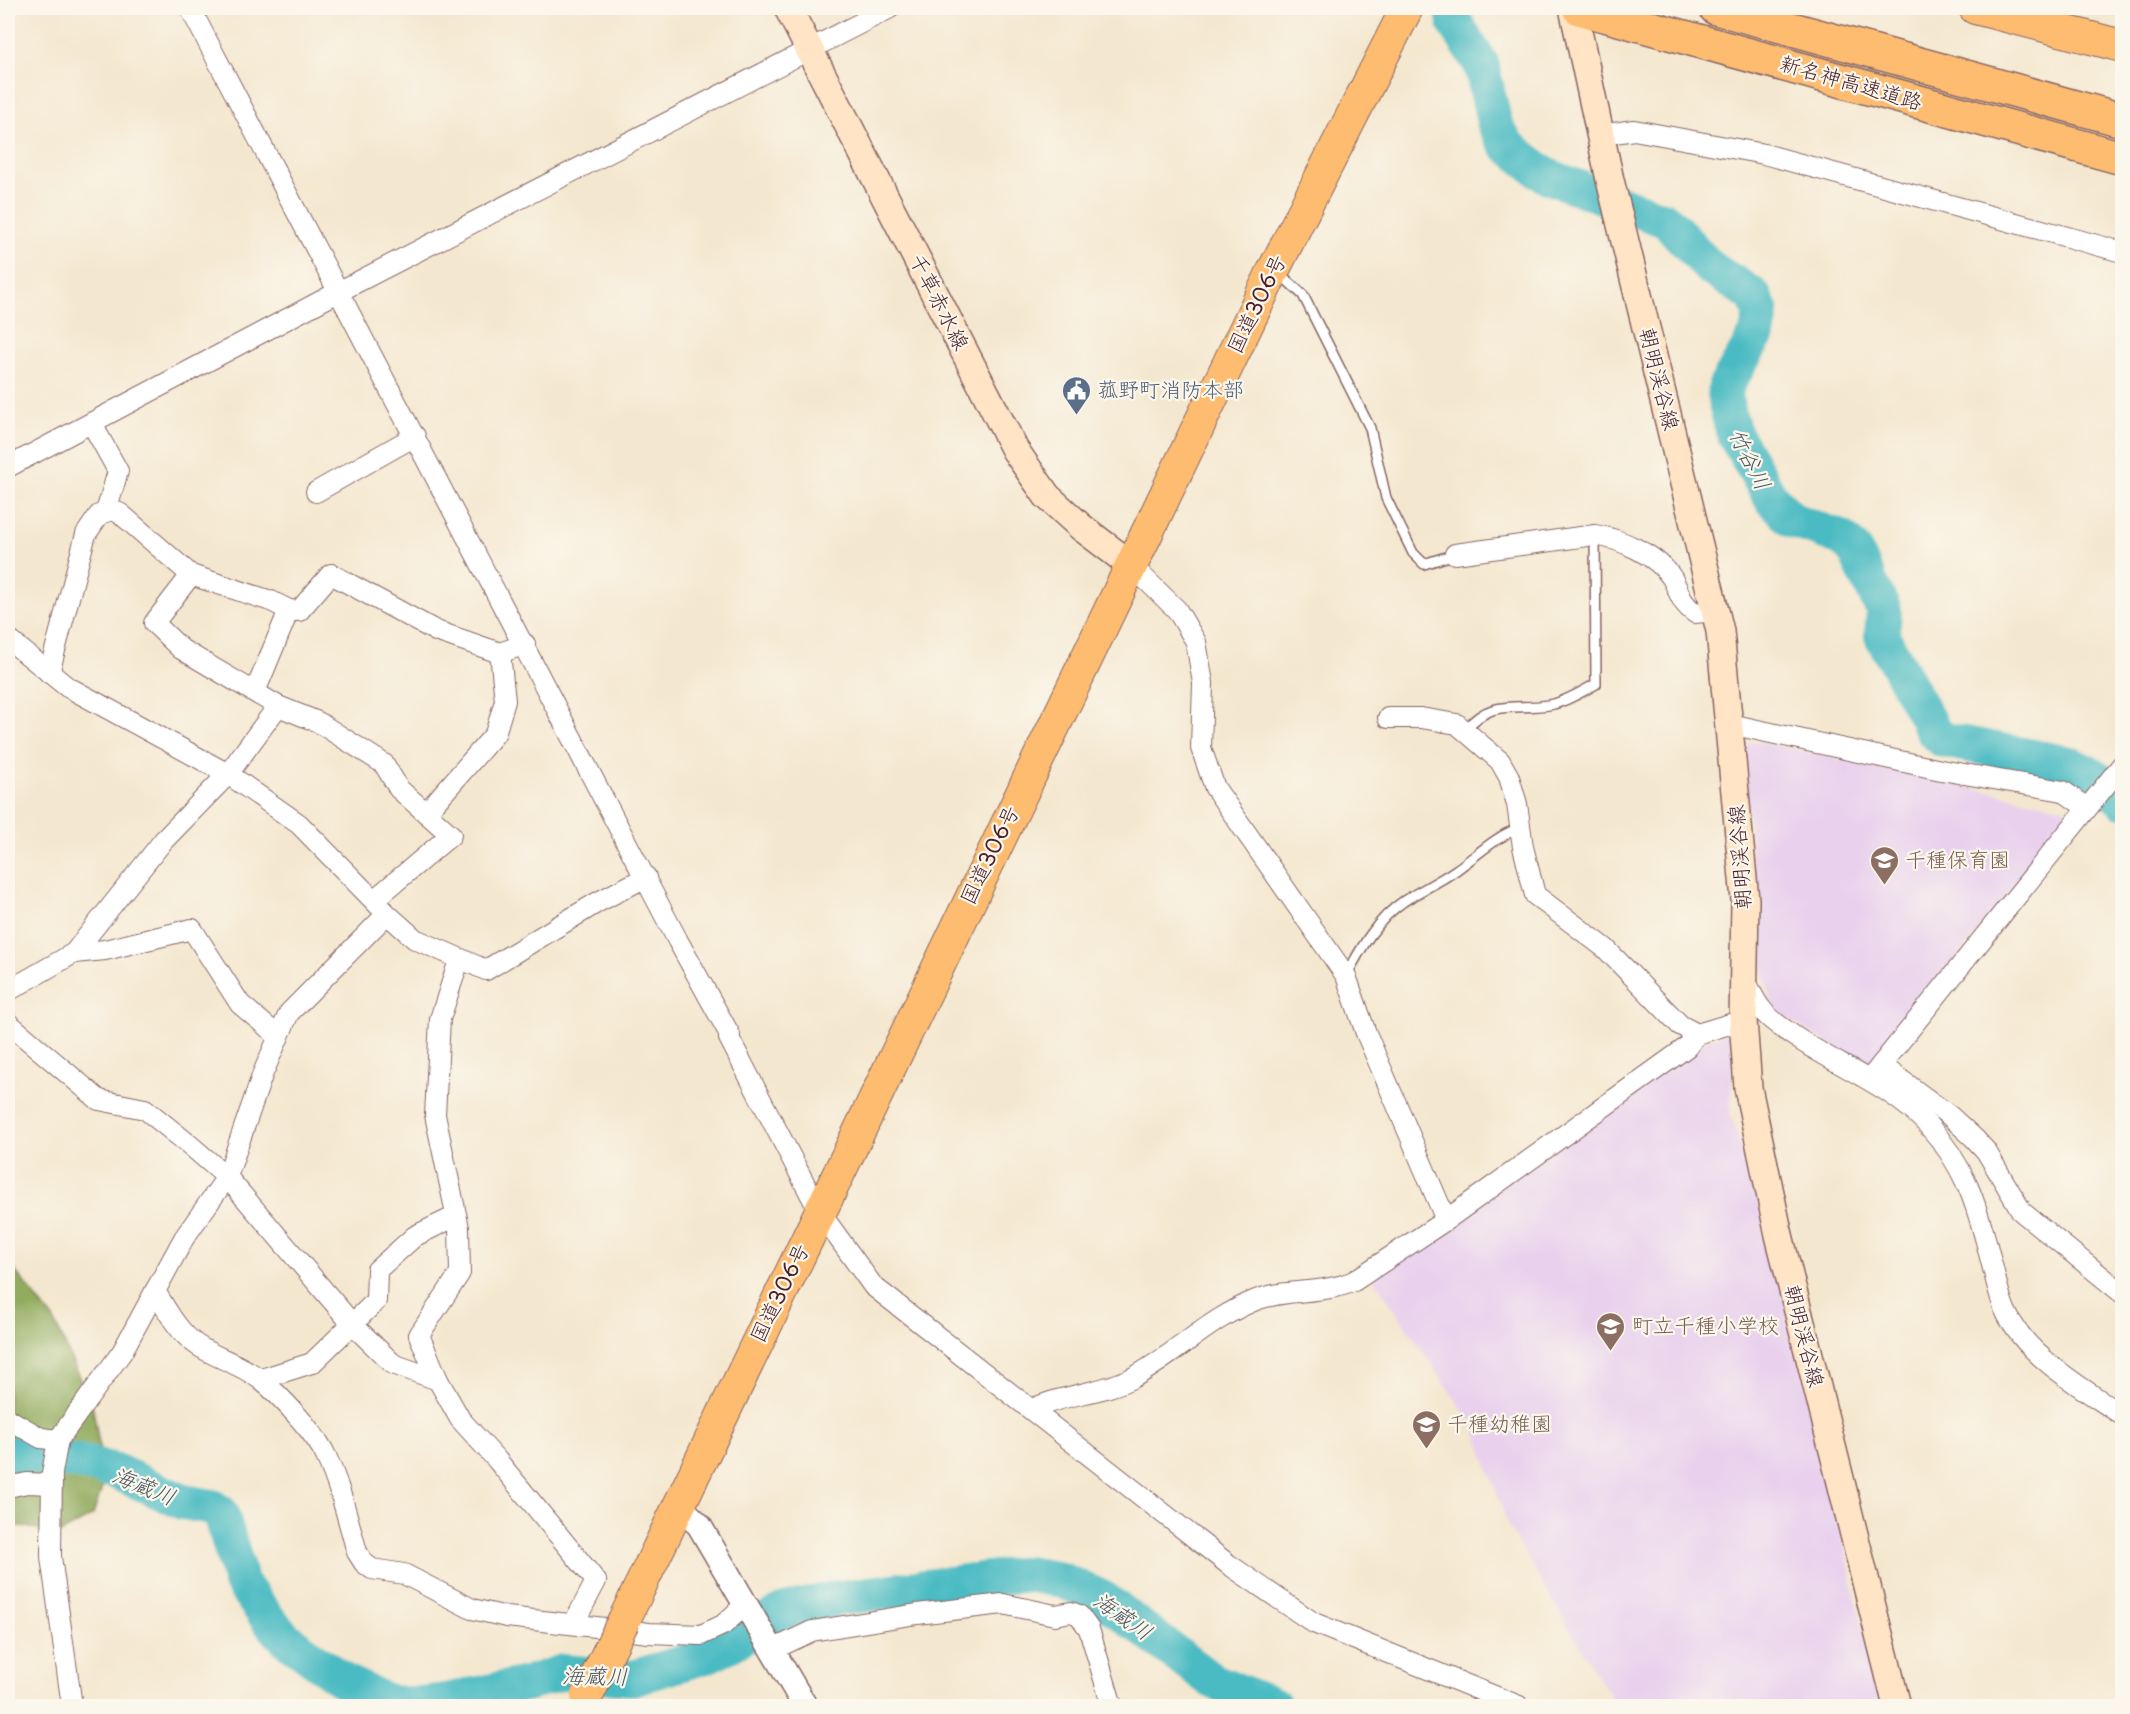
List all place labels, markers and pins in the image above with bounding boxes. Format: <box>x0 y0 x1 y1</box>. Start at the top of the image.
place label: 菰野町消防本部 <box>1097 372 1244 404</box>
public building icon: 菰野町消防本部 <box>1060 374 1092 416</box>
place label: 千種保育園 <box>1905 842 2010 874</box>
school or university icon: 千種保育園 <box>1868 844 1900 886</box>
place label: 町立千種小学校 <box>1632 1308 1779 1340</box>
school or university icon: 町立千種小学校 <box>1595 1310 1627 1352</box>
place label: 千種幼稚園 <box>1447 1406 1552 1438</box>
school or university icon: 千種幼稚園 <box>1410 1408 1442 1450</box>

